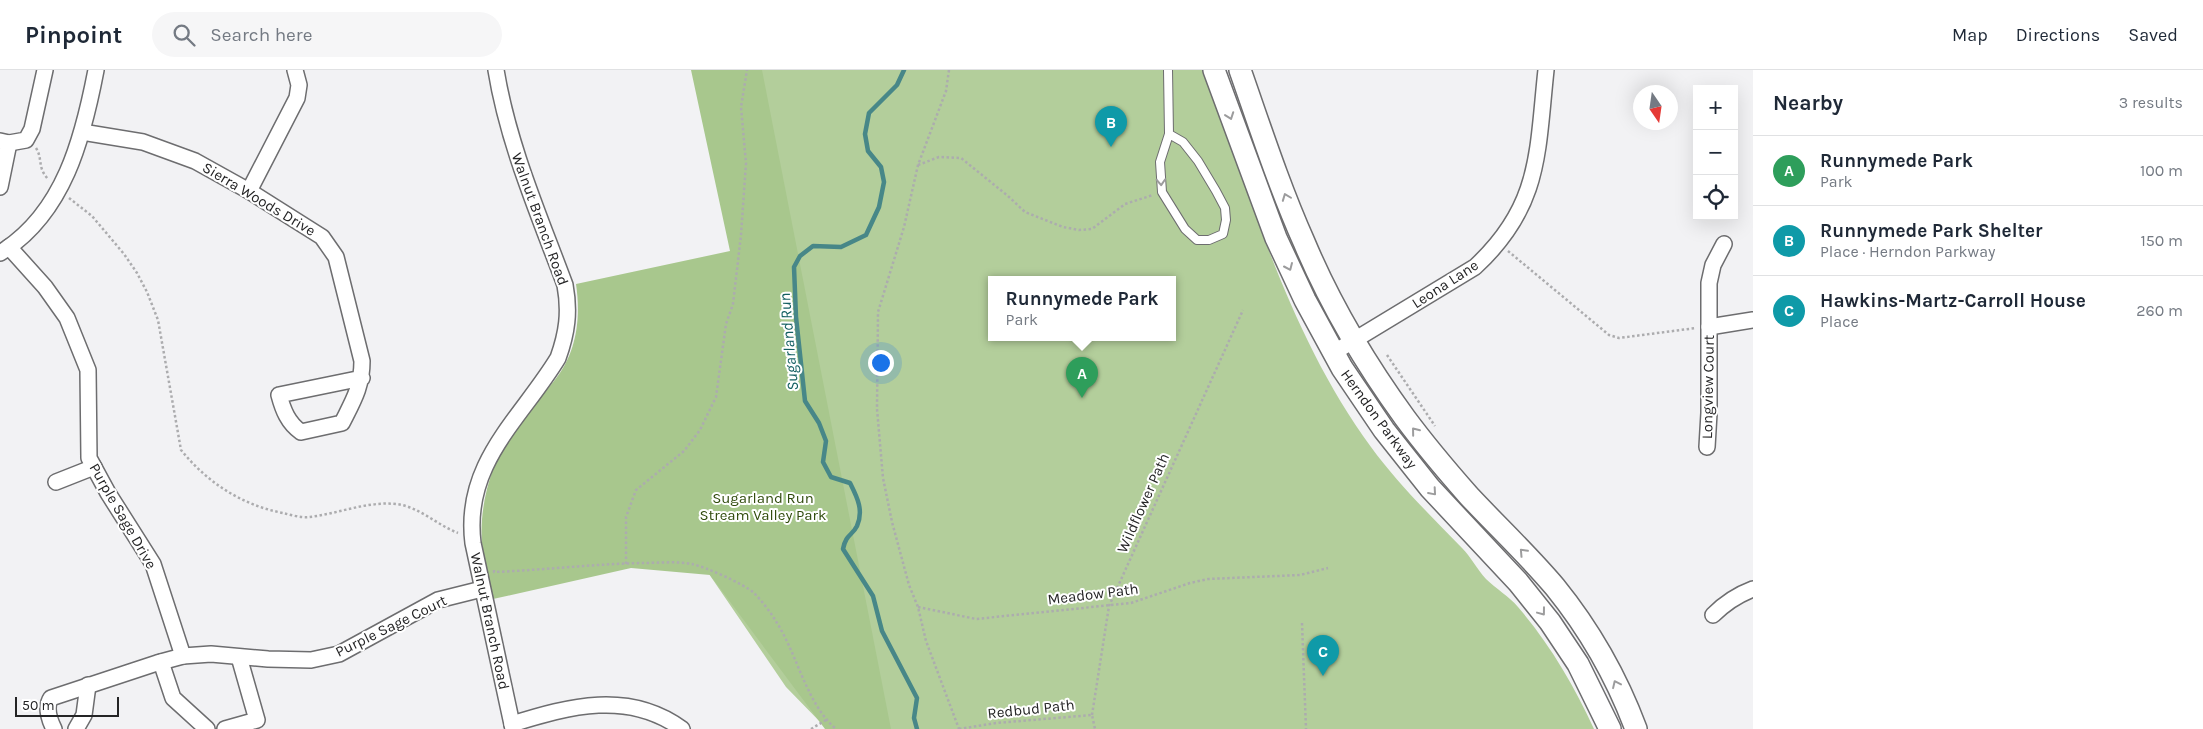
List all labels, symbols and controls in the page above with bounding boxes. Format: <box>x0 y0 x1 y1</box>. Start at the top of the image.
search box <box>152 12 502 57</box>
text: Pinpoint <box>25 21 122 49</box>
icon: search <box>170 21 198 49</box>
text: Search here <box>210 24 312 46</box>
text: Map <box>1952 24 1988 46</box>
text: Directions <box>2016 24 2100 46</box>
text: Saved <box>2128 24 2178 46</box>
north arrow <box>1633 85 1678 130</box>
map controls <box>1693 85 1738 220</box>
button: + <box>1693 85 1738 130</box>
text: Nearby <box>1773 91 1843 115</box>
text: 3 results <box>2119 93 2183 112</box>
pin: B <box>1095 106 1127 147</box>
one-way arrow <box>1224 111 1234 120</box>
button: − <box>1693 130 1738 175</box>
street label: Walnut Branch Road <box>508 150 572 288</box>
text: Runnymede Park <box>1820 150 1973 172</box>
street label: Sierra Woods Drive <box>199 158 319 240</box>
text: A <box>1784 161 1794 180</box>
text: 100 m <box>2140 161 2183 180</box>
text: Park <box>1820 172 1852 191</box>
button: locate <box>1693 175 1738 220</box>
one-way arrow <box>1156 178 1167 186</box>
one-way arrow <box>1282 194 1292 202</box>
text: Runnymede Park Shelter <box>1820 220 2043 242</box>
text: B <box>1784 231 1794 250</box>
text: 150 m <box>2140 231 2183 250</box>
text: Place · Herndon Parkway <box>1820 242 1995 261</box>
street label: Leona Lane <box>1408 256 1482 312</box>
one-way arrow <box>1282 262 1293 271</box>
popup <box>988 276 1176 341</box>
text: Runnymede Park <box>1006 288 1158 310</box>
text: Hawkins-Martz-Carroll House <box>1820 290 2086 312</box>
water label: Sugarland Run <box>775 292 802 392</box>
text: C <box>1784 301 1794 320</box>
text: 260 m <box>2136 301 2183 320</box>
text: Park <box>1006 310 1038 329</box>
text: Place <box>1820 312 1859 331</box>
street label: Longview Court <box>1698 334 1718 439</box>
your location <box>868 350 894 376</box>
pin: A <box>1066 357 1098 398</box>
street label: Herndon Parkway <box>1337 366 1421 472</box>
one-way arrow <box>1412 427 1421 436</box>
street label: Wildflower Path <box>1113 450 1173 556</box>
street label: Purple Sage Drive <box>85 460 161 572</box>
one-way arrow <box>1427 486 1436 495</box>
park label: Sugarland Run Stream Valley Park <box>700 489 826 524</box>
one-way arrow <box>1520 549 1529 558</box>
street label: Walnut Branch Road <box>467 551 513 691</box>
street label: Meadow Path <box>1047 579 1139 609</box>
street label: Purple Sage Court <box>332 591 450 661</box>
one-way arrow <box>1536 606 1545 616</box>
pin: C <box>1307 635 1339 676</box>
one-way arrow <box>1612 681 1622 690</box>
scale bar <box>15 694 119 717</box>
street label: Redbud Path <box>987 695 1075 723</box>
text: 50 m <box>22 697 55 714</box>

